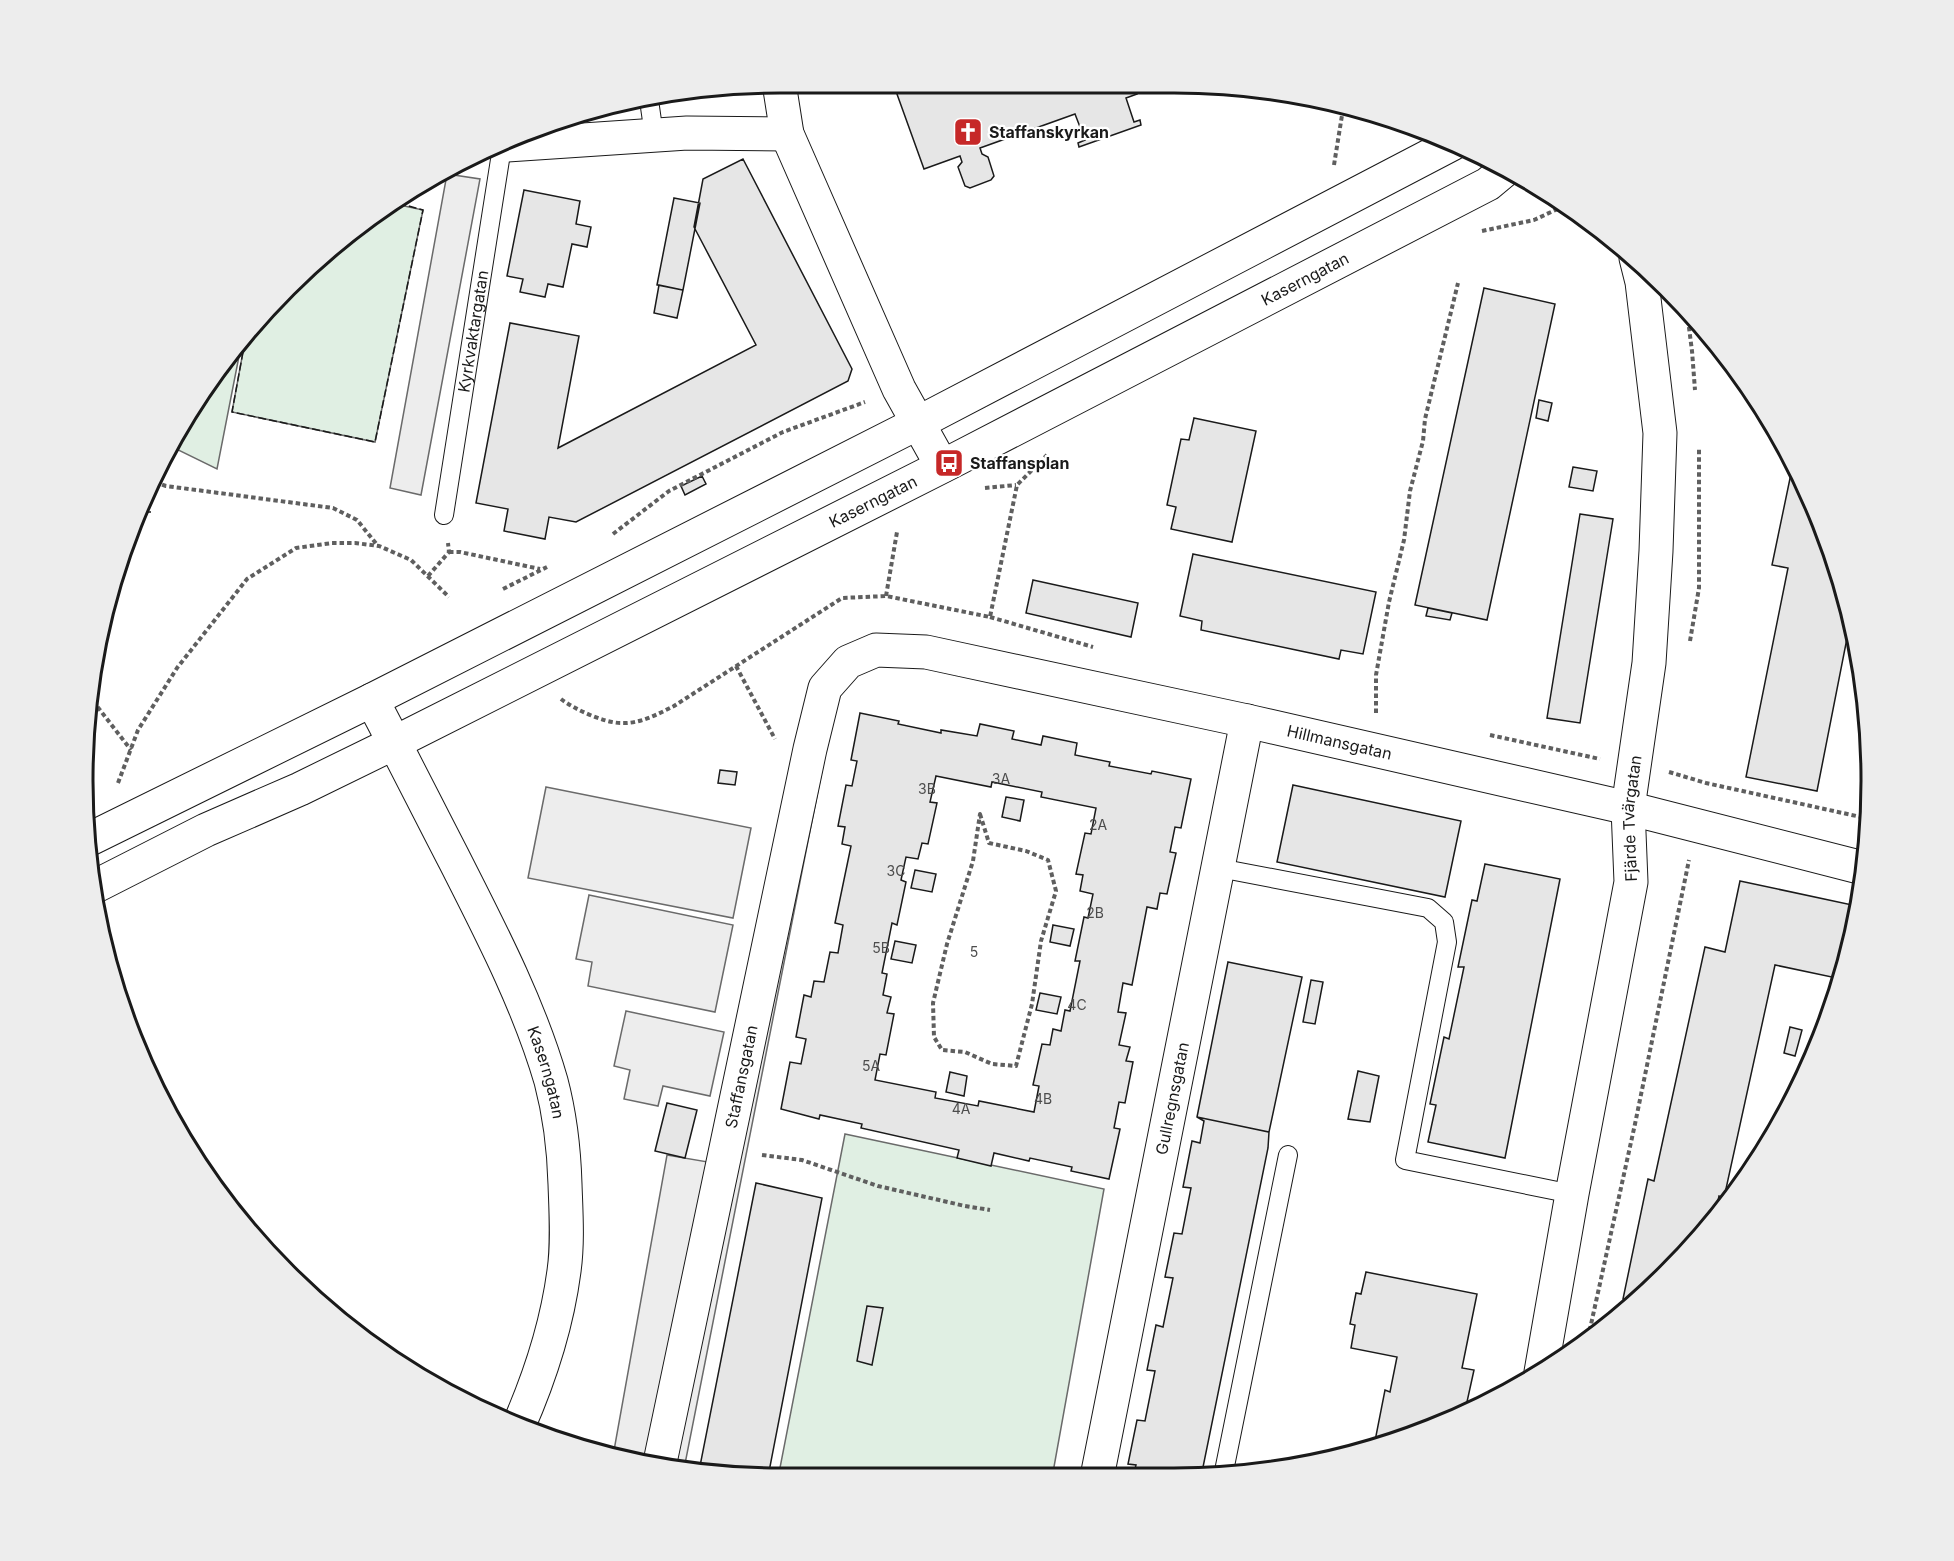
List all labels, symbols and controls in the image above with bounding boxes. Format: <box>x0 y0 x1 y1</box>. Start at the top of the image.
church icon: Staffanskyrkan <box>952 116 984 148</box>
place label: Staffanskyrkan <box>989 122 1109 142</box>
street label: Kaserngatan <box>1258 248 1352 310</box>
street label: Kyrkvaktargatan <box>453 269 492 394</box>
bus stop icon: Staffansplan <box>933 447 965 479</box>
place label: Staffansplan <box>970 453 1069 473</box>
street label: Kaserngatan <box>826 471 920 532</box>
street label: Hillmansgatan <box>1285 720 1394 764</box>
street label: Fjärde Tvärgatan <box>1618 754 1646 882</box>
house number: 3A <box>992 770 1010 787</box>
house number: 3B <box>918 780 936 797</box>
house number: 2A <box>1089 816 1107 833</box>
house number: 3C <box>887 862 905 879</box>
house number: 2B <box>1086 904 1104 921</box>
house number: 5B <box>872 939 890 956</box>
house number: 5 <box>970 943 978 960</box>
house number: 4C <box>1067 996 1087 1013</box>
street label: Kaserngatan <box>523 1023 569 1120</box>
street label: Staffansgatan <box>721 1023 762 1130</box>
street label: Gullregnsgatan <box>1151 1040 1193 1156</box>
house number: 5A <box>862 1057 880 1074</box>
house number: 4B <box>1034 1090 1052 1107</box>
house number: 4A <box>952 1100 971 1117</box>

